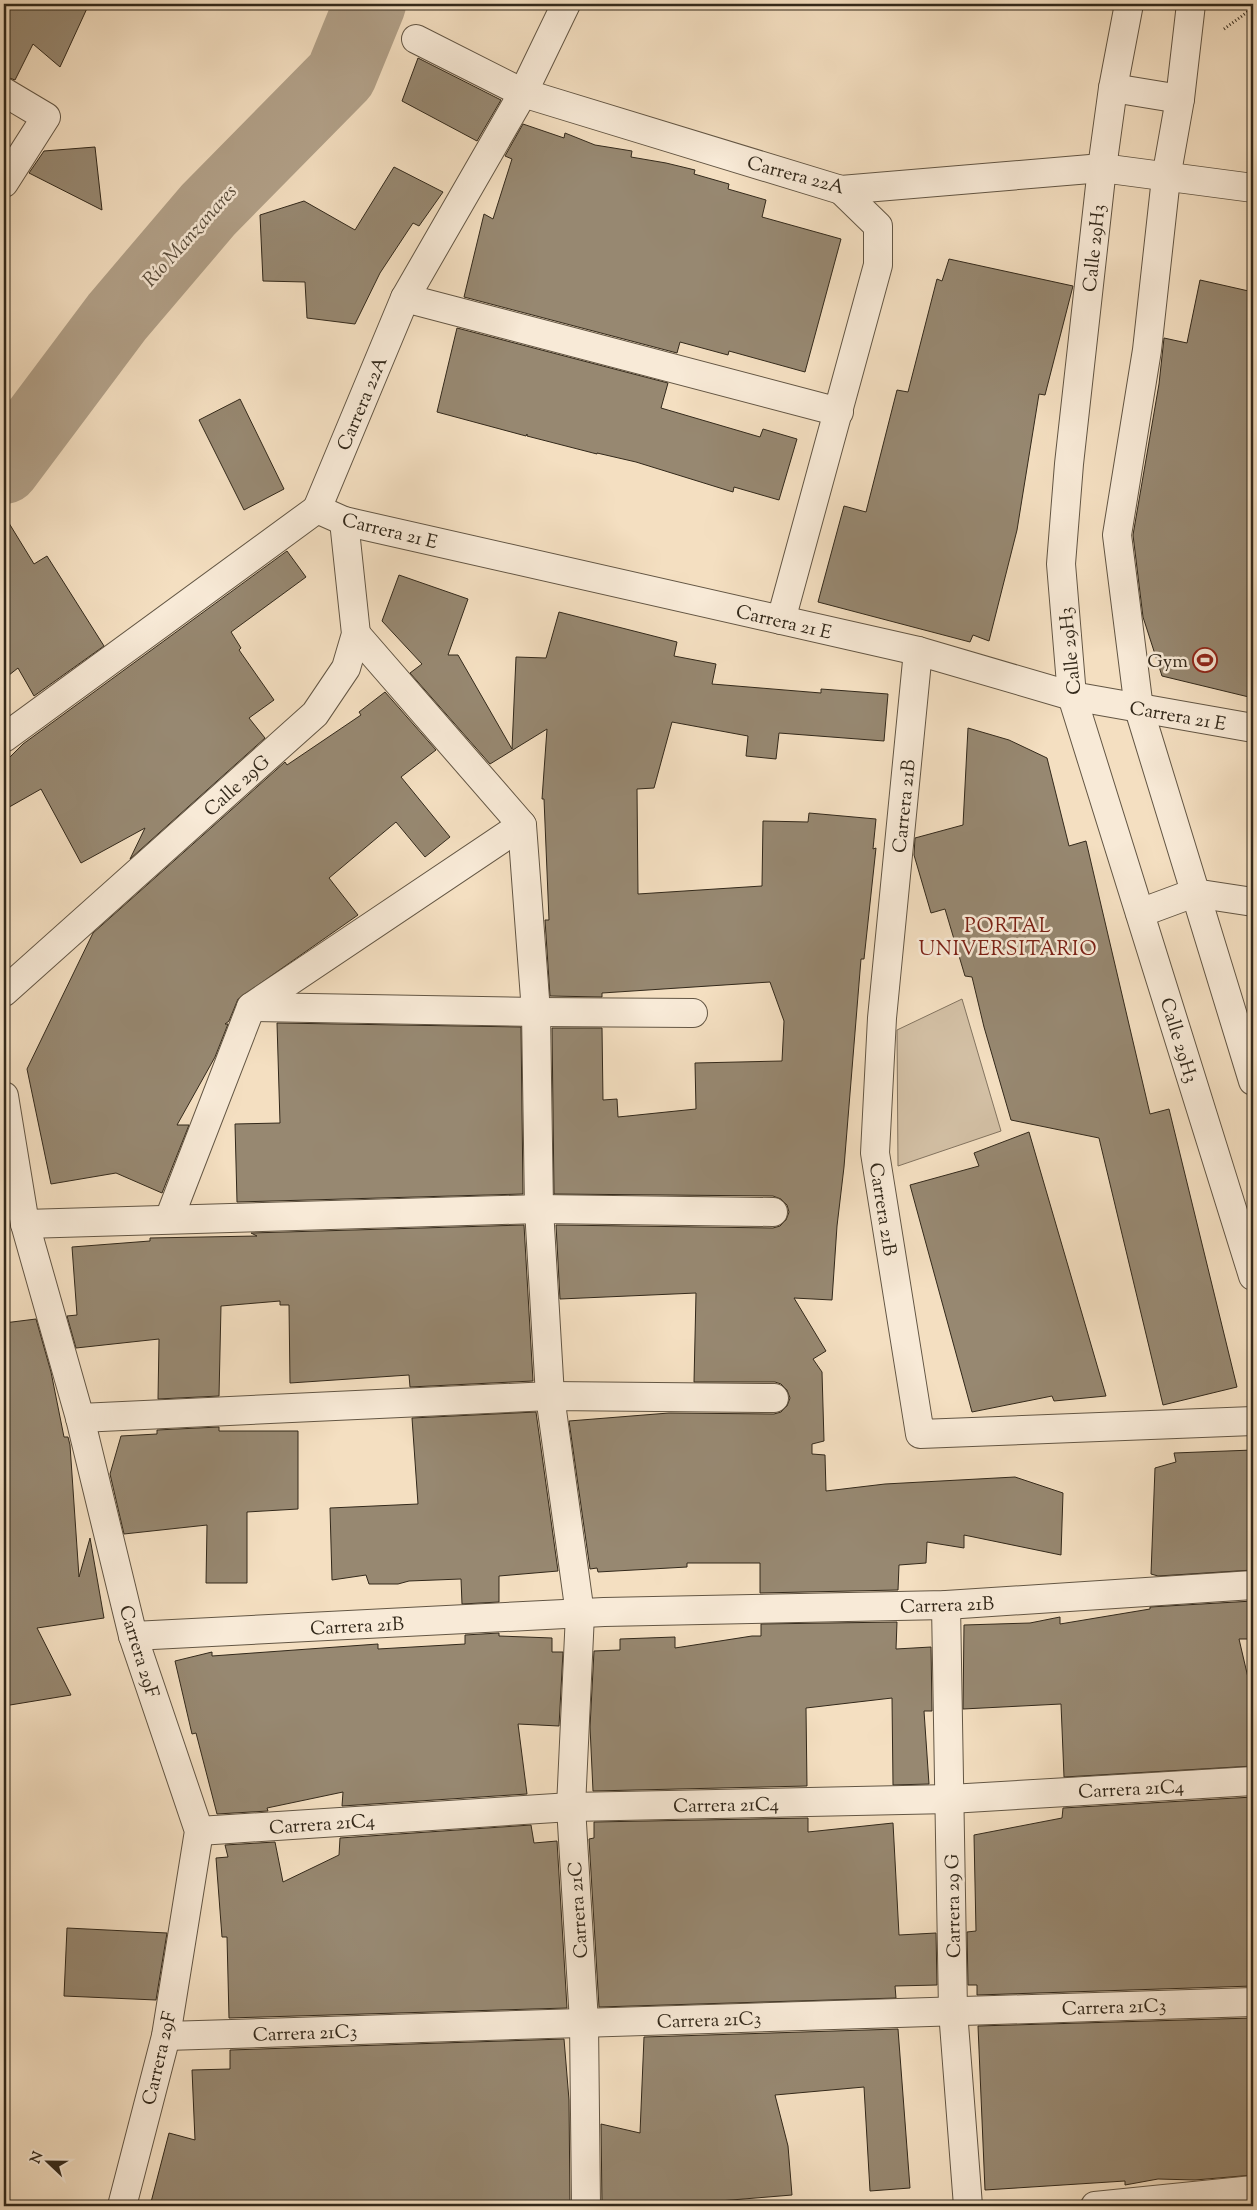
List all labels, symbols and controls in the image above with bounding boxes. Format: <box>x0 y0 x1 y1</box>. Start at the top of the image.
street label: Carrera 22A <box>744 150 848 203</box>
water label: Río Manzanares <box>137 179 245 294</box>
street label: Calle 29H3 <box>1077 203 1114 293</box>
street label: Carrera 22A <box>331 352 395 455</box>
street label: Carrera 21 E <box>339 508 440 557</box>
street label: Carrera 21 E <box>733 599 834 648</box>
street label: Calle 29H3 <box>1053 606 1090 696</box>
sports icon: Gym <box>1192 647 1218 673</box>
place label: Gym <box>1147 649 1188 676</box>
street label: Carrera 21 E <box>1127 696 1228 739</box>
street label: Calle 29G <box>199 750 277 824</box>
street label: Carrera 21B <box>887 758 924 854</box>
district label: PORTAL UNIVERSITARIO <box>918 913 1098 965</box>
street label: Calle 29H3 <box>1152 995 1203 1087</box>
street label: Carrera 21B <box>861 1161 902 1258</box>
street label: Carrera 21B <box>900 1591 995 1622</box>
street label: Carrera 29F <box>111 1602 165 1702</box>
street label: Carrera 21B <box>310 1612 405 1643</box>
street label: Carrera 21C4 <box>1077 1774 1185 1807</box>
street label: Carrera 21C4 <box>673 1792 780 1821</box>
street label: Carrera 21C4 <box>268 1808 376 1843</box>
street label: Carrera 29 G <box>940 1854 969 1958</box>
street label: Carrera 21C <box>563 1860 596 1959</box>
street label: Carrera 21C3 <box>1061 1993 1167 2024</box>
street label: Carrera 21C3 <box>656 2006 762 2037</box>
street label: Carrera 29F <box>137 2009 184 2108</box>
street label: Carrera 21C3 <box>252 2019 358 2050</box>
north arrow <box>22 2138 72 2188</box>
text: N <box>26 2149 49 2167</box>

